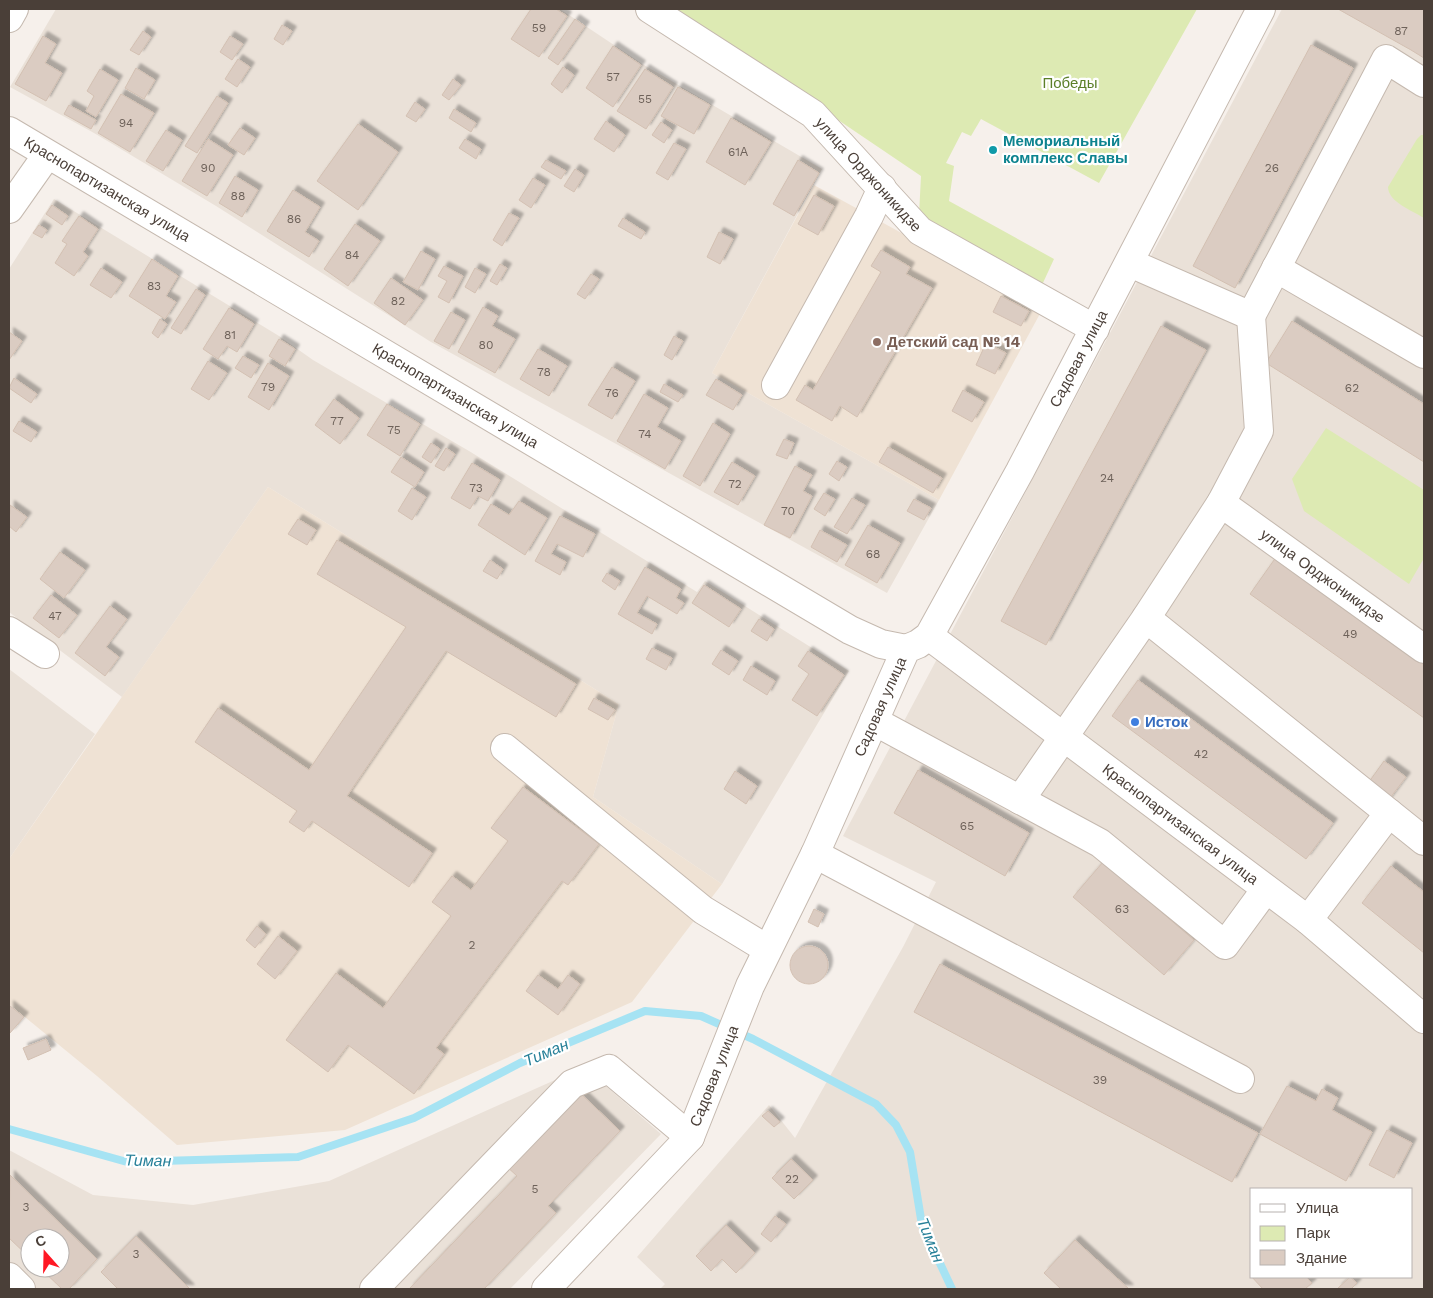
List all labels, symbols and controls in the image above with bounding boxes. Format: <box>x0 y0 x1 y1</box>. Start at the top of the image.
house number: 59 <box>532 21 546 35</box>
house number: 87 <box>1394 24 1408 38</box>
house number: 57 <box>606 70 620 84</box>
park label: Победы <box>1042 74 1098 92</box>
house number: 55 <box>638 92 652 106</box>
street label: улица Орджоникидзе <box>812 114 925 236</box>
house number: 94 <box>119 116 133 130</box>
place label: Мемориальный комплекс Славы <box>1003 132 1128 167</box>
street label: Краснопартизанская улица <box>21 133 194 246</box>
marker: Мемориальный комплекс Славы <box>987 144 999 156</box>
house number: 61А <box>728 145 748 159</box>
house number: 90 <box>201 161 215 175</box>
house number: 26 <box>1265 161 1279 175</box>
house number: 88 <box>231 189 245 203</box>
house number: 86 <box>287 212 301 226</box>
house number: 84 <box>345 248 359 262</box>
house number: 83 <box>147 279 161 293</box>
house number: 82 <box>391 294 405 308</box>
street label: Садовая улица <box>1046 306 1112 410</box>
house number: 81 <box>224 328 236 342</box>
place label: Детский сад № 14 <box>887 333 1021 351</box>
marker: Детский сад № 14 <box>871 336 883 348</box>
house number: 80 <box>479 338 493 352</box>
street label: Краснопартизанская улица <box>369 340 542 452</box>
house number: 78 <box>537 365 551 379</box>
house number: 79 <box>261 380 275 394</box>
house number: 62 <box>1345 381 1359 395</box>
house number: 76 <box>605 386 619 400</box>
house number: 77 <box>330 414 344 428</box>
house number: 75 <box>387 423 401 437</box>
house number: 74 <box>638 427 652 441</box>
house number: 24 <box>1100 471 1114 485</box>
house number: 72 <box>728 477 742 491</box>
house number: 73 <box>469 481 483 495</box>
house number: 70 <box>781 504 795 518</box>
street label: улица Орджоникидзе <box>1257 525 1388 627</box>
house number: 68 <box>866 547 880 561</box>
house number: 47 <box>48 609 62 623</box>
house number: 49 <box>1343 627 1357 641</box>
street label: Садовая улица <box>850 654 911 759</box>
place label: Исток <box>1145 713 1188 731</box>
marker: Исток <box>1129 716 1141 728</box>
house number: 42 <box>1194 747 1208 761</box>
street label: Краснопартизанская улица <box>1099 760 1262 889</box>
house number: 65 <box>960 819 974 833</box>
house number: 63 <box>1115 902 1129 916</box>
house number: 2 <box>469 938 476 952</box>
street label: Садовая улица <box>686 1022 743 1129</box>
water label: Тиман <box>521 1034 572 1070</box>
house number: 39 <box>1093 1073 1107 1087</box>
water label: Тиман <box>124 1151 172 1170</box>
house number: 22 <box>785 1172 799 1186</box>
house number: 5 <box>532 1182 539 1196</box>
legend <box>1250 1188 1413 1278</box>
text: Улица <box>1296 1199 1339 1217</box>
house number: 3 <box>23 1200 30 1214</box>
water label: Тиман <box>913 1215 948 1266</box>
text: Парк <box>1296 1224 1330 1242</box>
north arrow <box>20 1228 70 1278</box>
text: С <box>33 1232 48 1250</box>
house number: 3 <box>133 1247 140 1261</box>
text: Здание <box>1296 1249 1347 1267</box>

